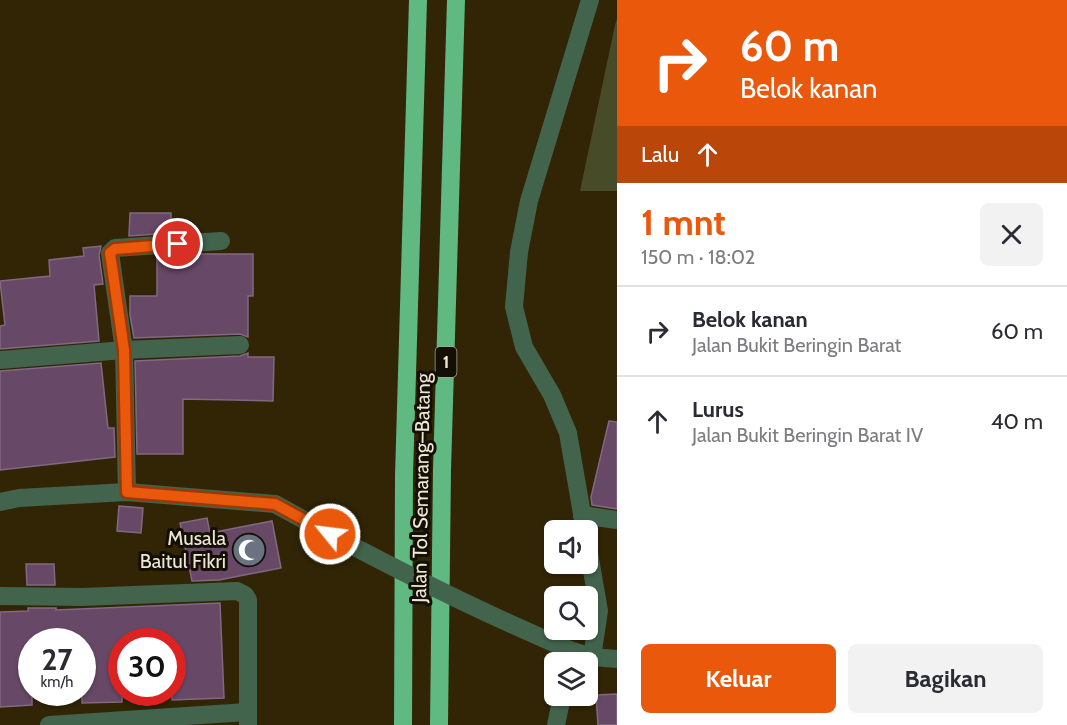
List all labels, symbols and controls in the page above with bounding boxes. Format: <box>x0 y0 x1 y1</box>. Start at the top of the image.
text: 60 m <box>740 20 839 72</box>
icon: right <box>641 24 719 102</box>
text: Belok kanan <box>740 72 877 105</box>
icon: ahead <box>691 138 724 171</box>
text: Lalu <box>641 141 679 168</box>
text: 1 mnt <box>641 200 726 244</box>
button: close <box>980 203 1043 266</box>
pin <box>152 218 203 269</box>
icon: arrive <box>161 227 194 260</box>
text: 150 m · 18:02 <box>641 245 755 269</box>
text: Belok kanan <box>692 306 808 333</box>
icon: right <box>641 315 674 348</box>
text: 60 m <box>991 318 1043 345</box>
text: Jalan Bukit Beringin Barat <box>692 333 901 357</box>
road number: 1 <box>436 347 456 377</box>
street label: Jalan Tol Semarang–Batang <box>407 372 435 604</box>
text: Lurus <box>692 396 744 423</box>
icon: ahead <box>641 405 674 438</box>
text: 40 m <box>991 408 1043 435</box>
text: Jalan Bukit Beringin Barat IV <box>692 423 923 447</box>
position arrow <box>298 502 362 566</box>
map controls <box>544 520 598 706</box>
button: sound <box>544 520 598 574</box>
place label: Musala Baitul Fikri <box>140 526 226 573</box>
mosque icon: Musala Baitul Fikri <box>231 532 267 568</box>
button: search <box>544 586 598 640</box>
speed limit sign: 30 <box>108 628 186 706</box>
text: 27 <box>41 641 73 678</box>
button: Keluar <box>641 644 836 713</box>
button: Bagikan <box>848 644 1043 713</box>
button: layers <box>544 652 598 706</box>
text: km/h <box>41 673 73 691</box>

